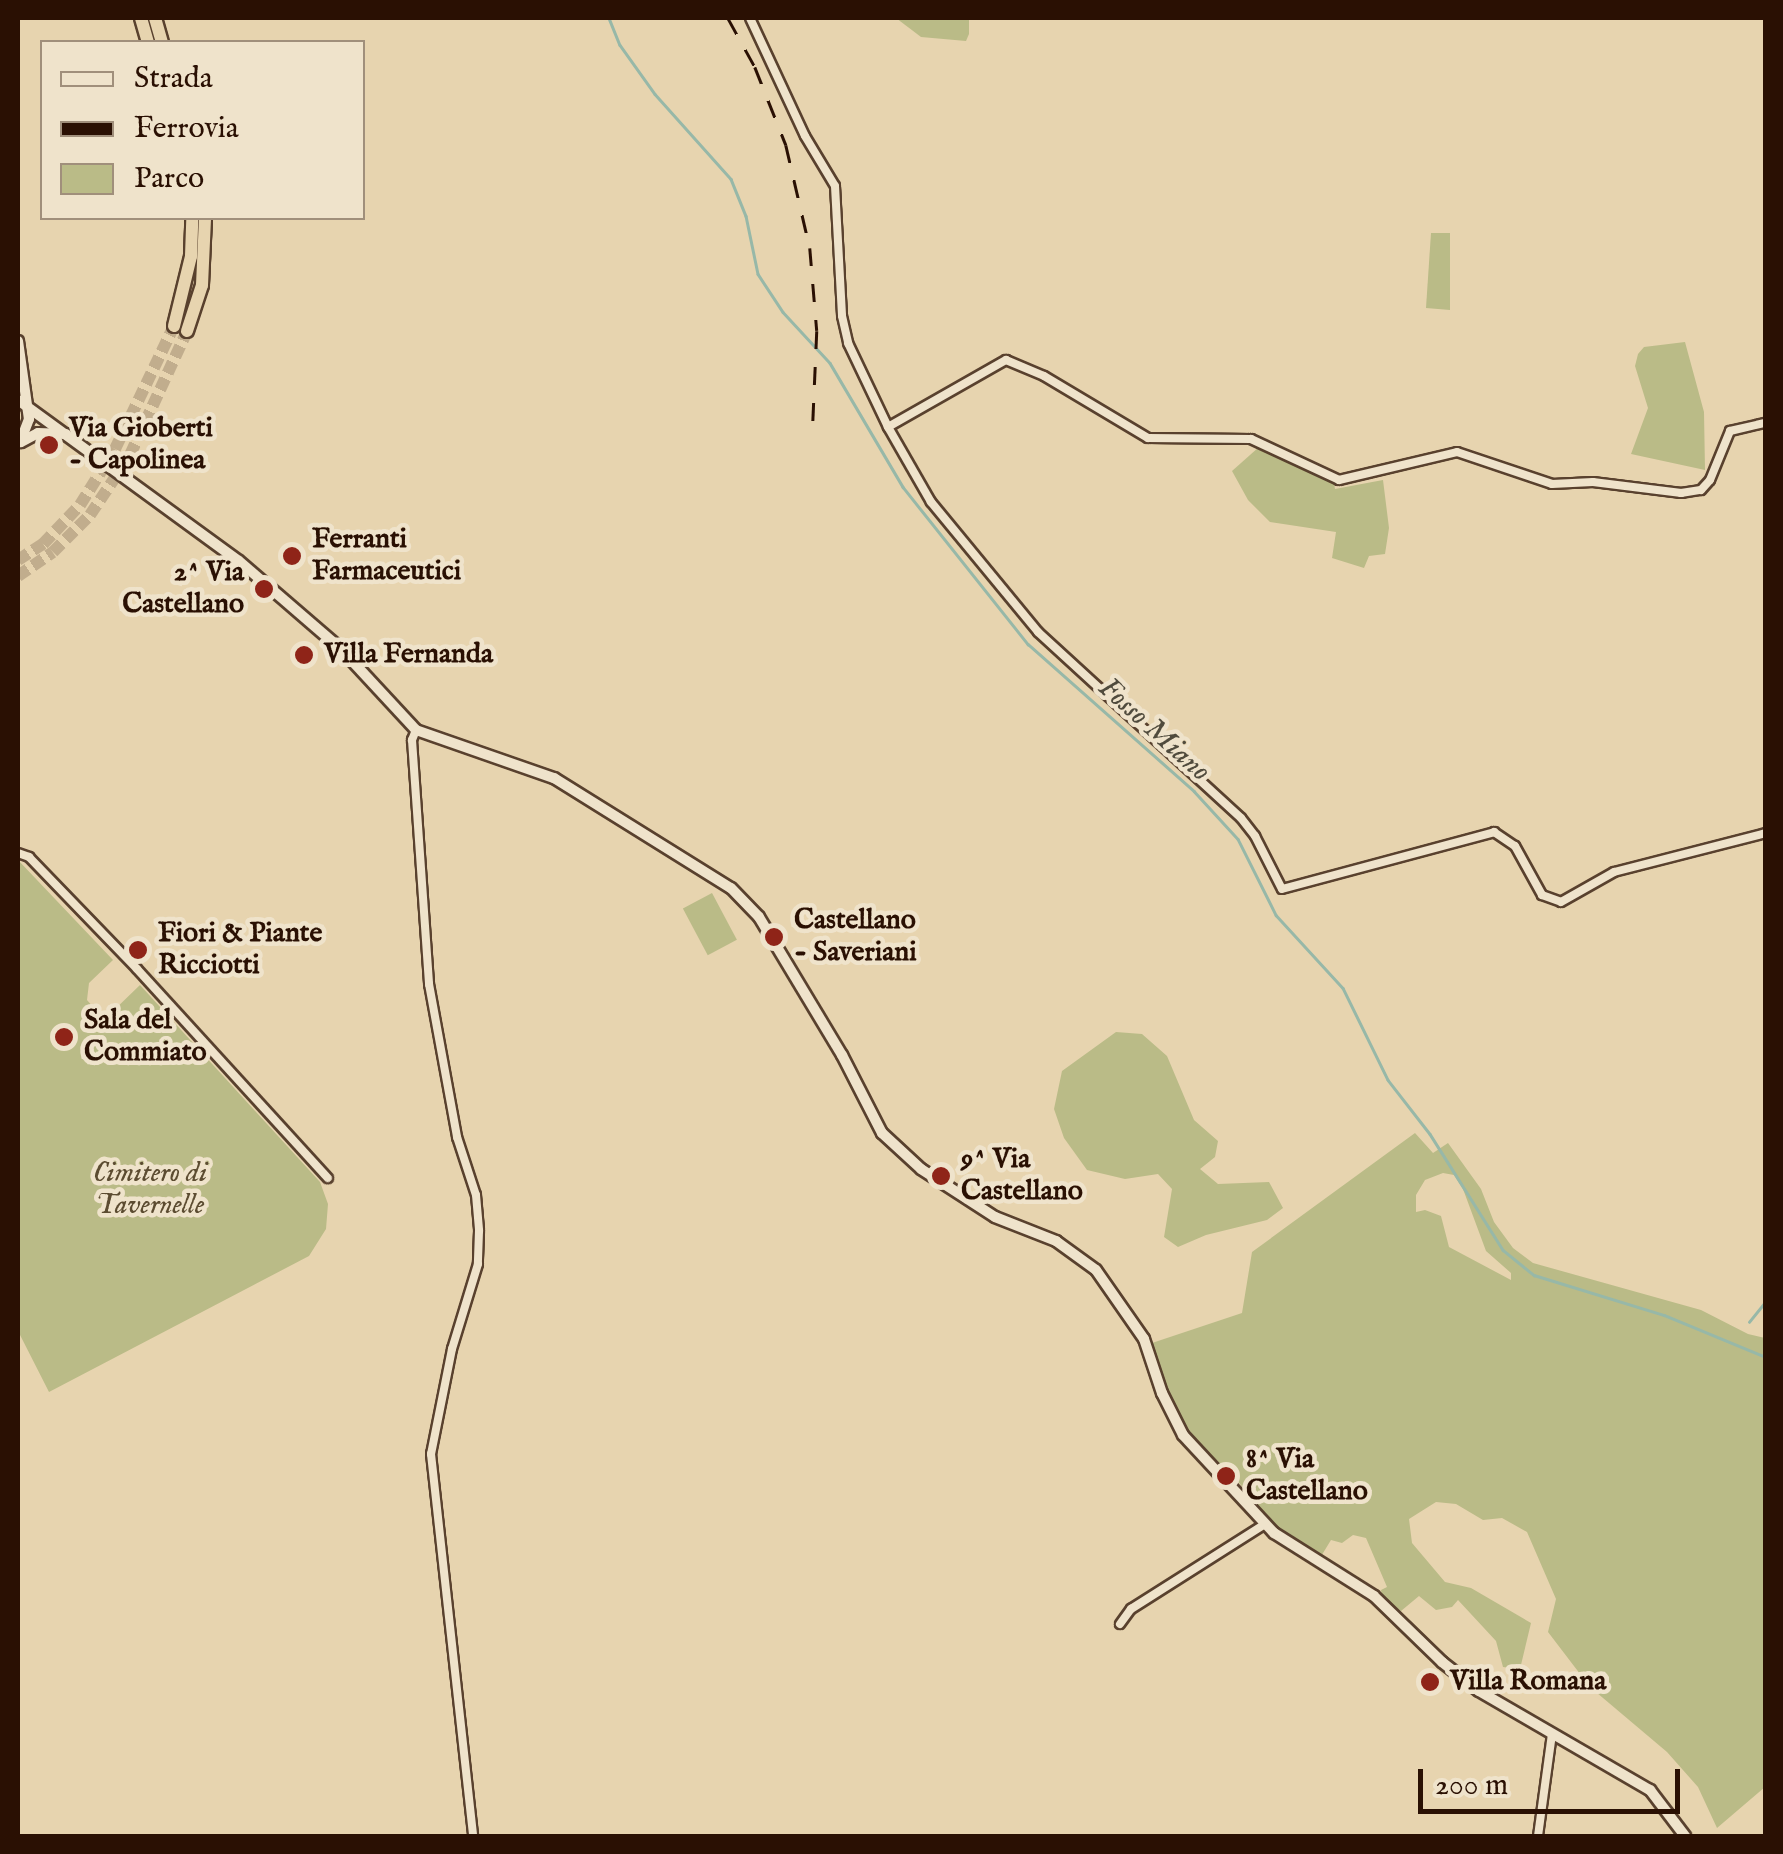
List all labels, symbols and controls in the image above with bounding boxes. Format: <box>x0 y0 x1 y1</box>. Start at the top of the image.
legend <box>40 40 365 220</box>
text: Strada <box>134 60 213 98</box>
text: Ferrovia <box>134 110 239 148</box>
text: Parco <box>134 160 204 198</box>
place label: Via Gioberti - Capolinea <box>69 412 213 478</box>
marker: Via Gioberti - Capolinea <box>38 434 60 456</box>
place label: Ferranti Farmaceutici <box>312 523 461 589</box>
marker: Ferranti Farmaceutici <box>281 545 303 567</box>
place label: 2^ Via Castellano <box>122 556 244 622</box>
marker: 2^ Via Castellano <box>253 578 275 600</box>
place label: Villa Fernanda <box>324 638 493 672</box>
marker: Villa Fernanda <box>293 644 315 666</box>
water label: Fosso Miano <box>1090 670 1218 790</box>
place label: Castellano - Saveriani <box>794 904 917 970</box>
place label: Fiori & Piante Ricciotti <box>158 917 322 983</box>
marker: Castellano - Saveriani <box>763 926 785 948</box>
marker: Fiori & Piante Ricciotti <box>127 939 149 961</box>
place label: Sala del Commiato <box>84 1004 207 1070</box>
marker: Sala del Commiato <box>53 1026 75 1048</box>
place label: 9^ Via Castellano <box>961 1143 1083 1209</box>
park label: Cimitero di Tavernelle <box>93 1157 207 1223</box>
marker: 9^ Via Castellano <box>930 1165 952 1187</box>
place label: 8^ Via Castellano <box>1246 1443 1368 1509</box>
marker: 8^ Via Castellano <box>1215 1465 1237 1487</box>
place label: Villa Romana <box>1450 1665 1606 1699</box>
marker: Villa Romana <box>1419 1671 1441 1693</box>
scale bar <box>1423 1749 1686 1811</box>
text: 200 m <box>1435 1767 1508 1805</box>

